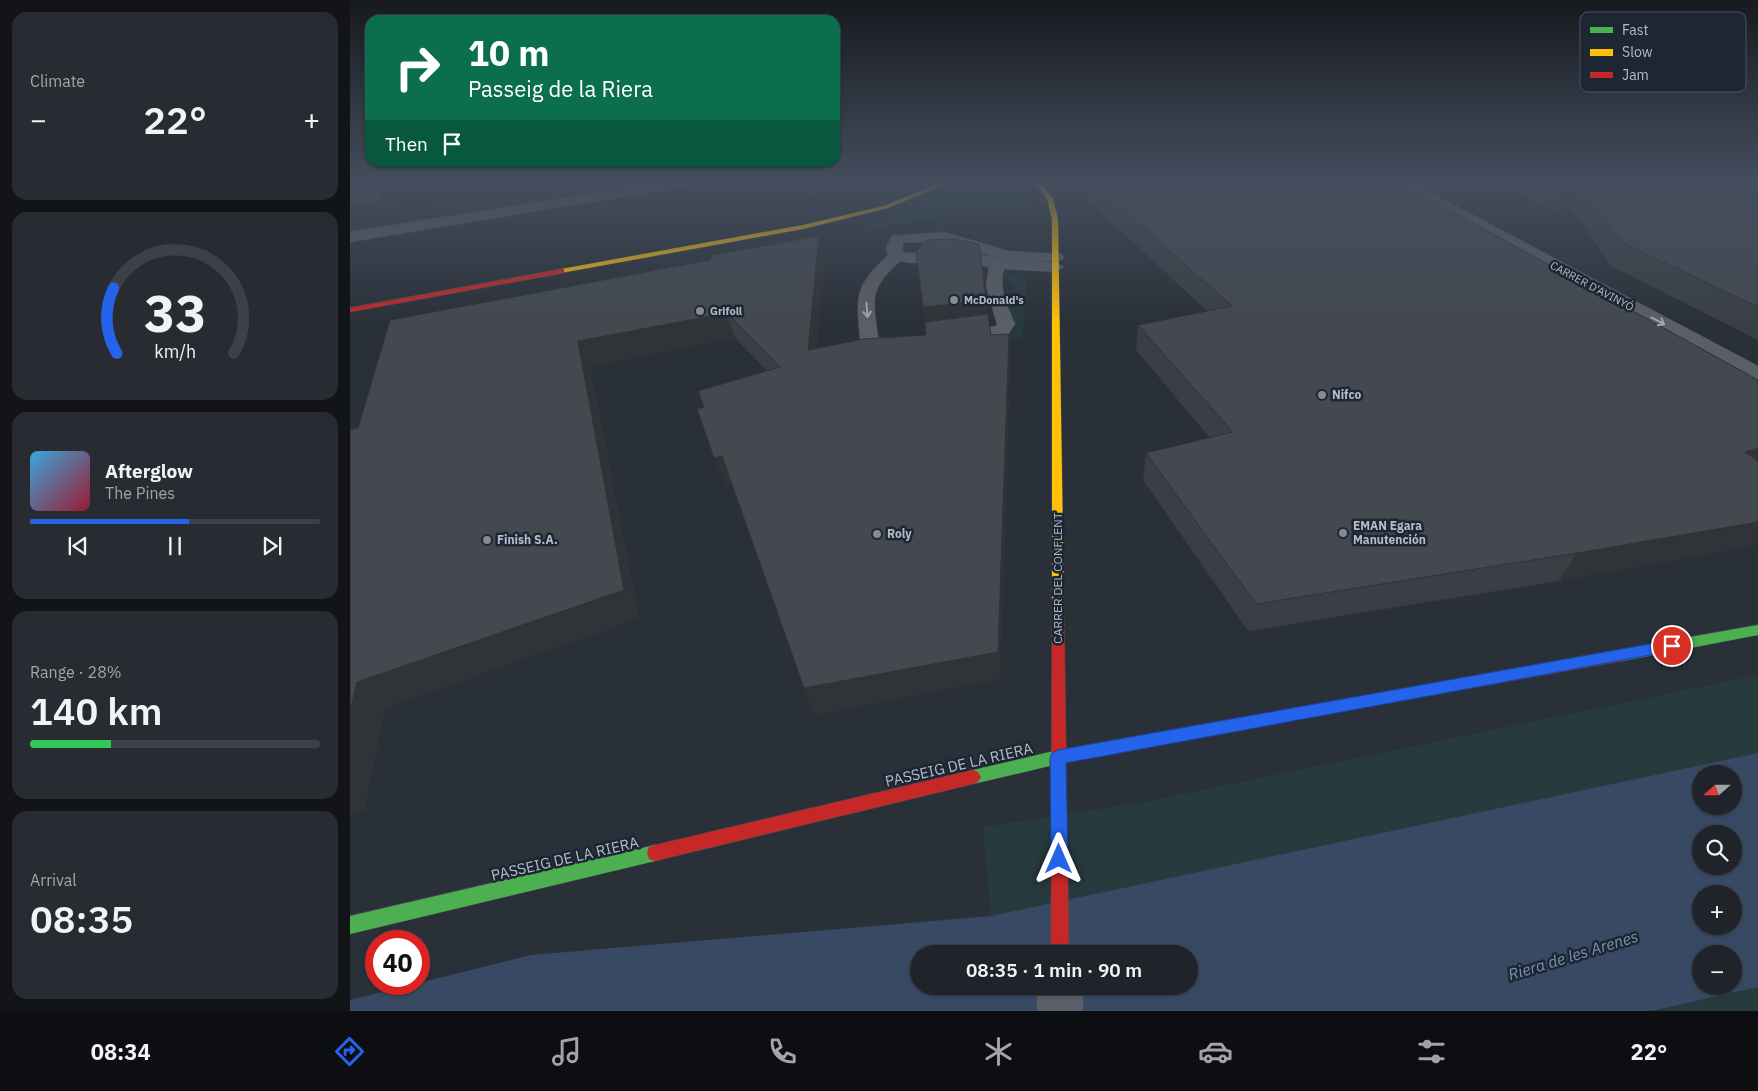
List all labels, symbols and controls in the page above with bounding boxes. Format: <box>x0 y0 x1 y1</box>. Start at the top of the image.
legend <box>1580 12 1746 92</box>
text: Fast <box>1622 21 1648 39</box>
text: 10 m <box>468 30 550 76</box>
icon: right <box>385 35 450 100</box>
text: Slow <box>1622 43 1653 61</box>
text: Jam <box>1622 66 1649 84</box>
text: Climate <box>30 71 85 91</box>
text: Passeig de la Riera <box>468 74 653 103</box>
text: 22° <box>143 95 207 144</box>
text: − <box>30 101 47 138</box>
text: + <box>303 101 320 138</box>
icon: arrive <box>438 130 466 158</box>
text: Then <box>385 132 428 156</box>
street label: CARRER D'AVINYÓ <box>1548 258 1636 314</box>
text: 33 <box>144 279 206 346</box>
place label: McDonald's <box>964 293 1024 307</box>
marker: McDonald's <box>948 294 960 306</box>
one-way arrow <box>862 302 871 318</box>
place label: Grifoll <box>710 304 743 318</box>
marker: Grifoll <box>694 305 706 317</box>
one-way arrow <box>1650 316 1665 326</box>
text: km/h <box>154 340 196 363</box>
place label: Nifco <box>1332 387 1362 402</box>
marker: Nifco <box>1316 389 1328 401</box>
text: Afterglow <box>105 459 193 483</box>
text: The Pines <box>105 483 175 503</box>
street label: CARRER DEL CONFLENT <box>1050 512 1065 644</box>
place label: EMAN Egara Manutención <box>1353 518 1426 547</box>
place label: Roly <box>887 526 912 541</box>
marker: EMAN Egara Manutención <box>1337 527 1349 539</box>
marker: Roly <box>871 528 883 540</box>
icon: previous <box>64 532 92 560</box>
icon: pause <box>161 532 189 560</box>
icon: next <box>258 532 286 560</box>
place label: Finish S.A. <box>497 532 558 547</box>
marker: Finish S.A. <box>481 534 493 546</box>
pin <box>1651 625 1693 667</box>
icon: arrive <box>1658 632 1686 660</box>
text: Range · 28% <box>30 662 122 682</box>
text: 140 km <box>30 686 162 735</box>
street label: PASSEIG DE LA RIERA <box>883 738 1035 791</box>
north arrow <box>1692 765 1742 815</box>
map controls <box>1692 765 1742 995</box>
button: search <box>1692 825 1742 875</box>
street label: PASSEIG DE LA RIERA <box>489 832 641 885</box>
position arrow <box>1032 832 1084 884</box>
text: Arrival <box>30 870 77 890</box>
button: + <box>1692 885 1742 935</box>
text: 08:35 <box>30 894 133 943</box>
water label: Riera de les Arenes <box>1506 926 1640 984</box>
speed limit sign: 40 <box>365 930 430 995</box>
button: − <box>1692 945 1742 995</box>
text: 08:35 · 1 min · 90 m <box>966 958 1142 982</box>
icon: directions <box>332 1034 367 1069</box>
icon: music <box>549 1034 584 1069</box>
icon: phone <box>765 1034 800 1069</box>
icon: climate <box>981 1034 1016 1069</box>
icon: car <box>1198 1034 1233 1069</box>
icon: filters <box>1414 1034 1449 1069</box>
text: 08:34 <box>91 1037 151 1066</box>
text: 22° <box>1630 1037 1667 1066</box>

